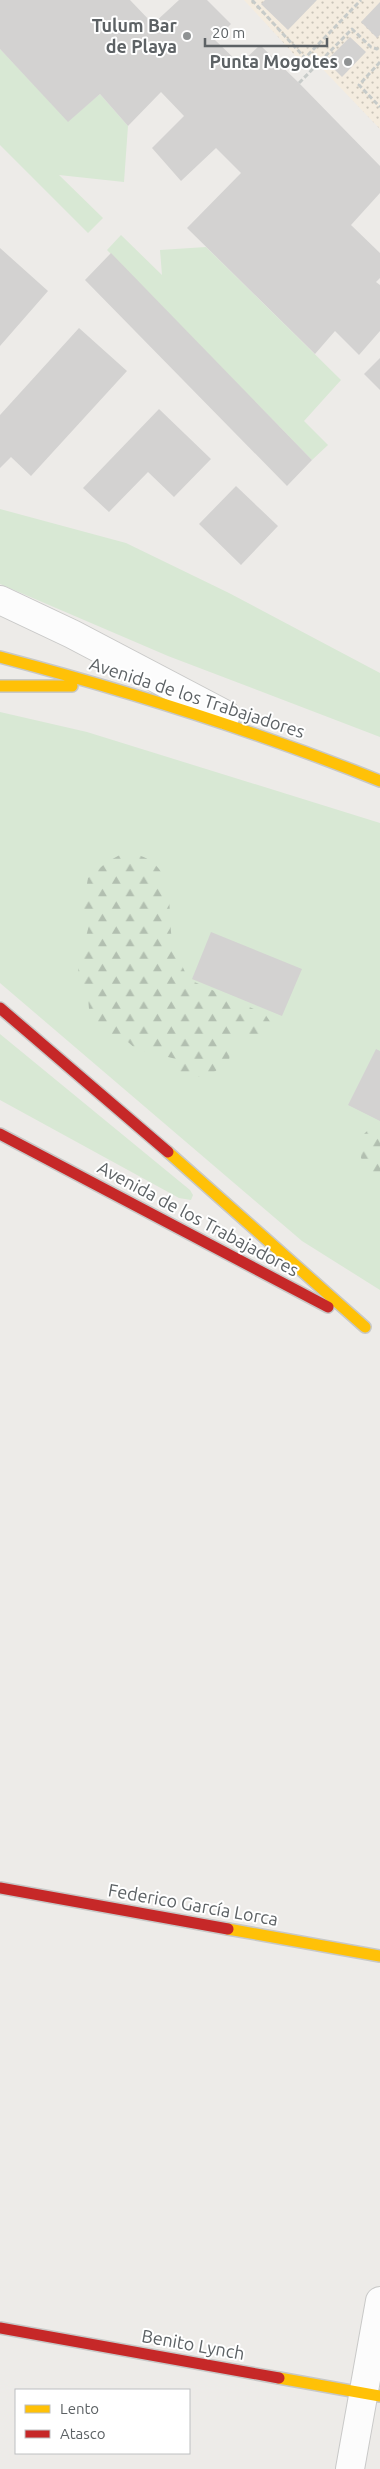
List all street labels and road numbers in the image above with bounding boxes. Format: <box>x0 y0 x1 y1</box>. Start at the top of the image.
street label: Avenida de los Trabajadores <box>87 653 308 741</box>
street label: Avenida de los Trabajadores <box>94 1156 303 1280</box>
street label: Federico García Lorca <box>107 1879 280 1929</box>
street label: Benito Lynch <box>140 2325 246 2363</box>

